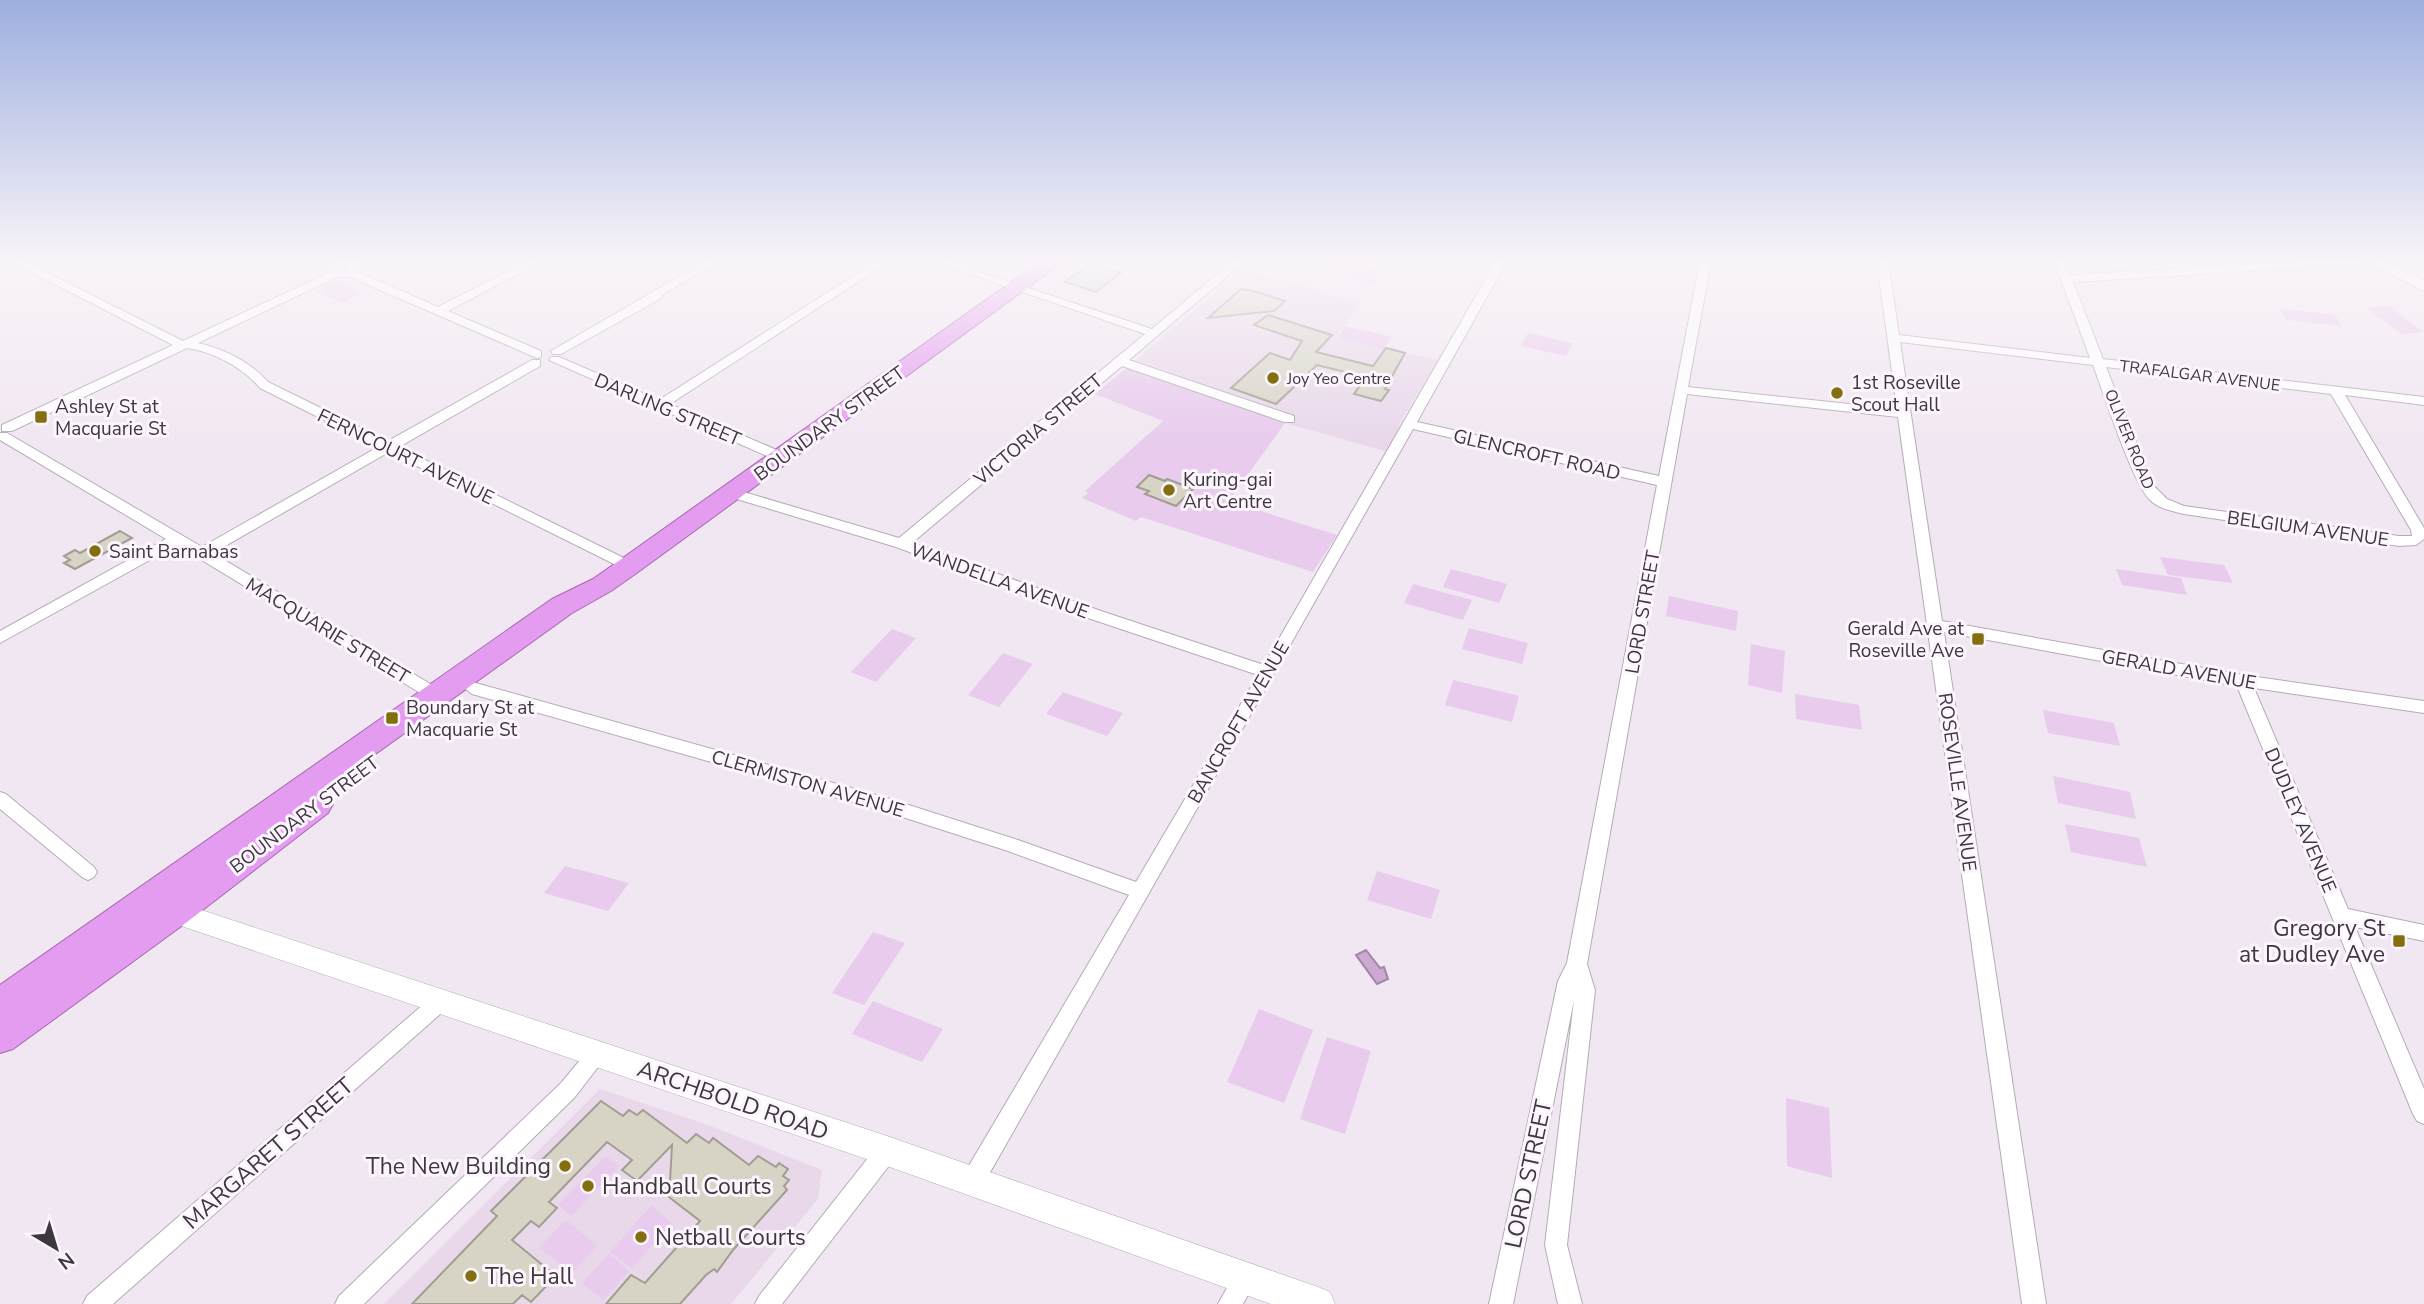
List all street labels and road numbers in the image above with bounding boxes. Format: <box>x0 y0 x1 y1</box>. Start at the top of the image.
street label: TRAFALGAR AVENUE <box>2118 355 2281 397</box>
street label: BOUNDARY STREET <box>749 360 911 487</box>
street label: DARLING STREET <box>590 367 746 453</box>
street label: VICTORIA STREET <box>968 368 1109 492</box>
street label: OLIVER ROAD <box>2099 386 2159 493</box>
street label: FERNCOURT AVENUE <box>313 403 498 511</box>
street label: GLENCROFT ROAD <box>1451 423 1623 487</box>
street label: BELGIUM AVENUE <box>2225 505 2390 553</box>
street label: WANDELLA AVENUE <box>907 537 1092 625</box>
street label: LORD STREET <box>1619 548 1667 676</box>
street label: MACQUARIE STREET <box>241 572 415 690</box>
street label: BANCROFT AVENUE <box>1182 637 1296 808</box>
street label: GERALD AVENUE <box>2100 644 2258 696</box>
street label: ROSEVILLE AVENUE <box>1932 691 1982 873</box>
street label: CLERMISTON AVENUE <box>708 744 907 824</box>
street label: DUDLEY AVENUE <box>2258 744 2342 897</box>
street label: BOUNDARY STREET <box>225 750 385 880</box>
street label: ARCHBOLD ROAD <box>633 1053 833 1148</box>
street label: MARGARET STREET <box>176 1070 360 1236</box>
street label: LORD STREET <box>1498 1097 1559 1251</box>

